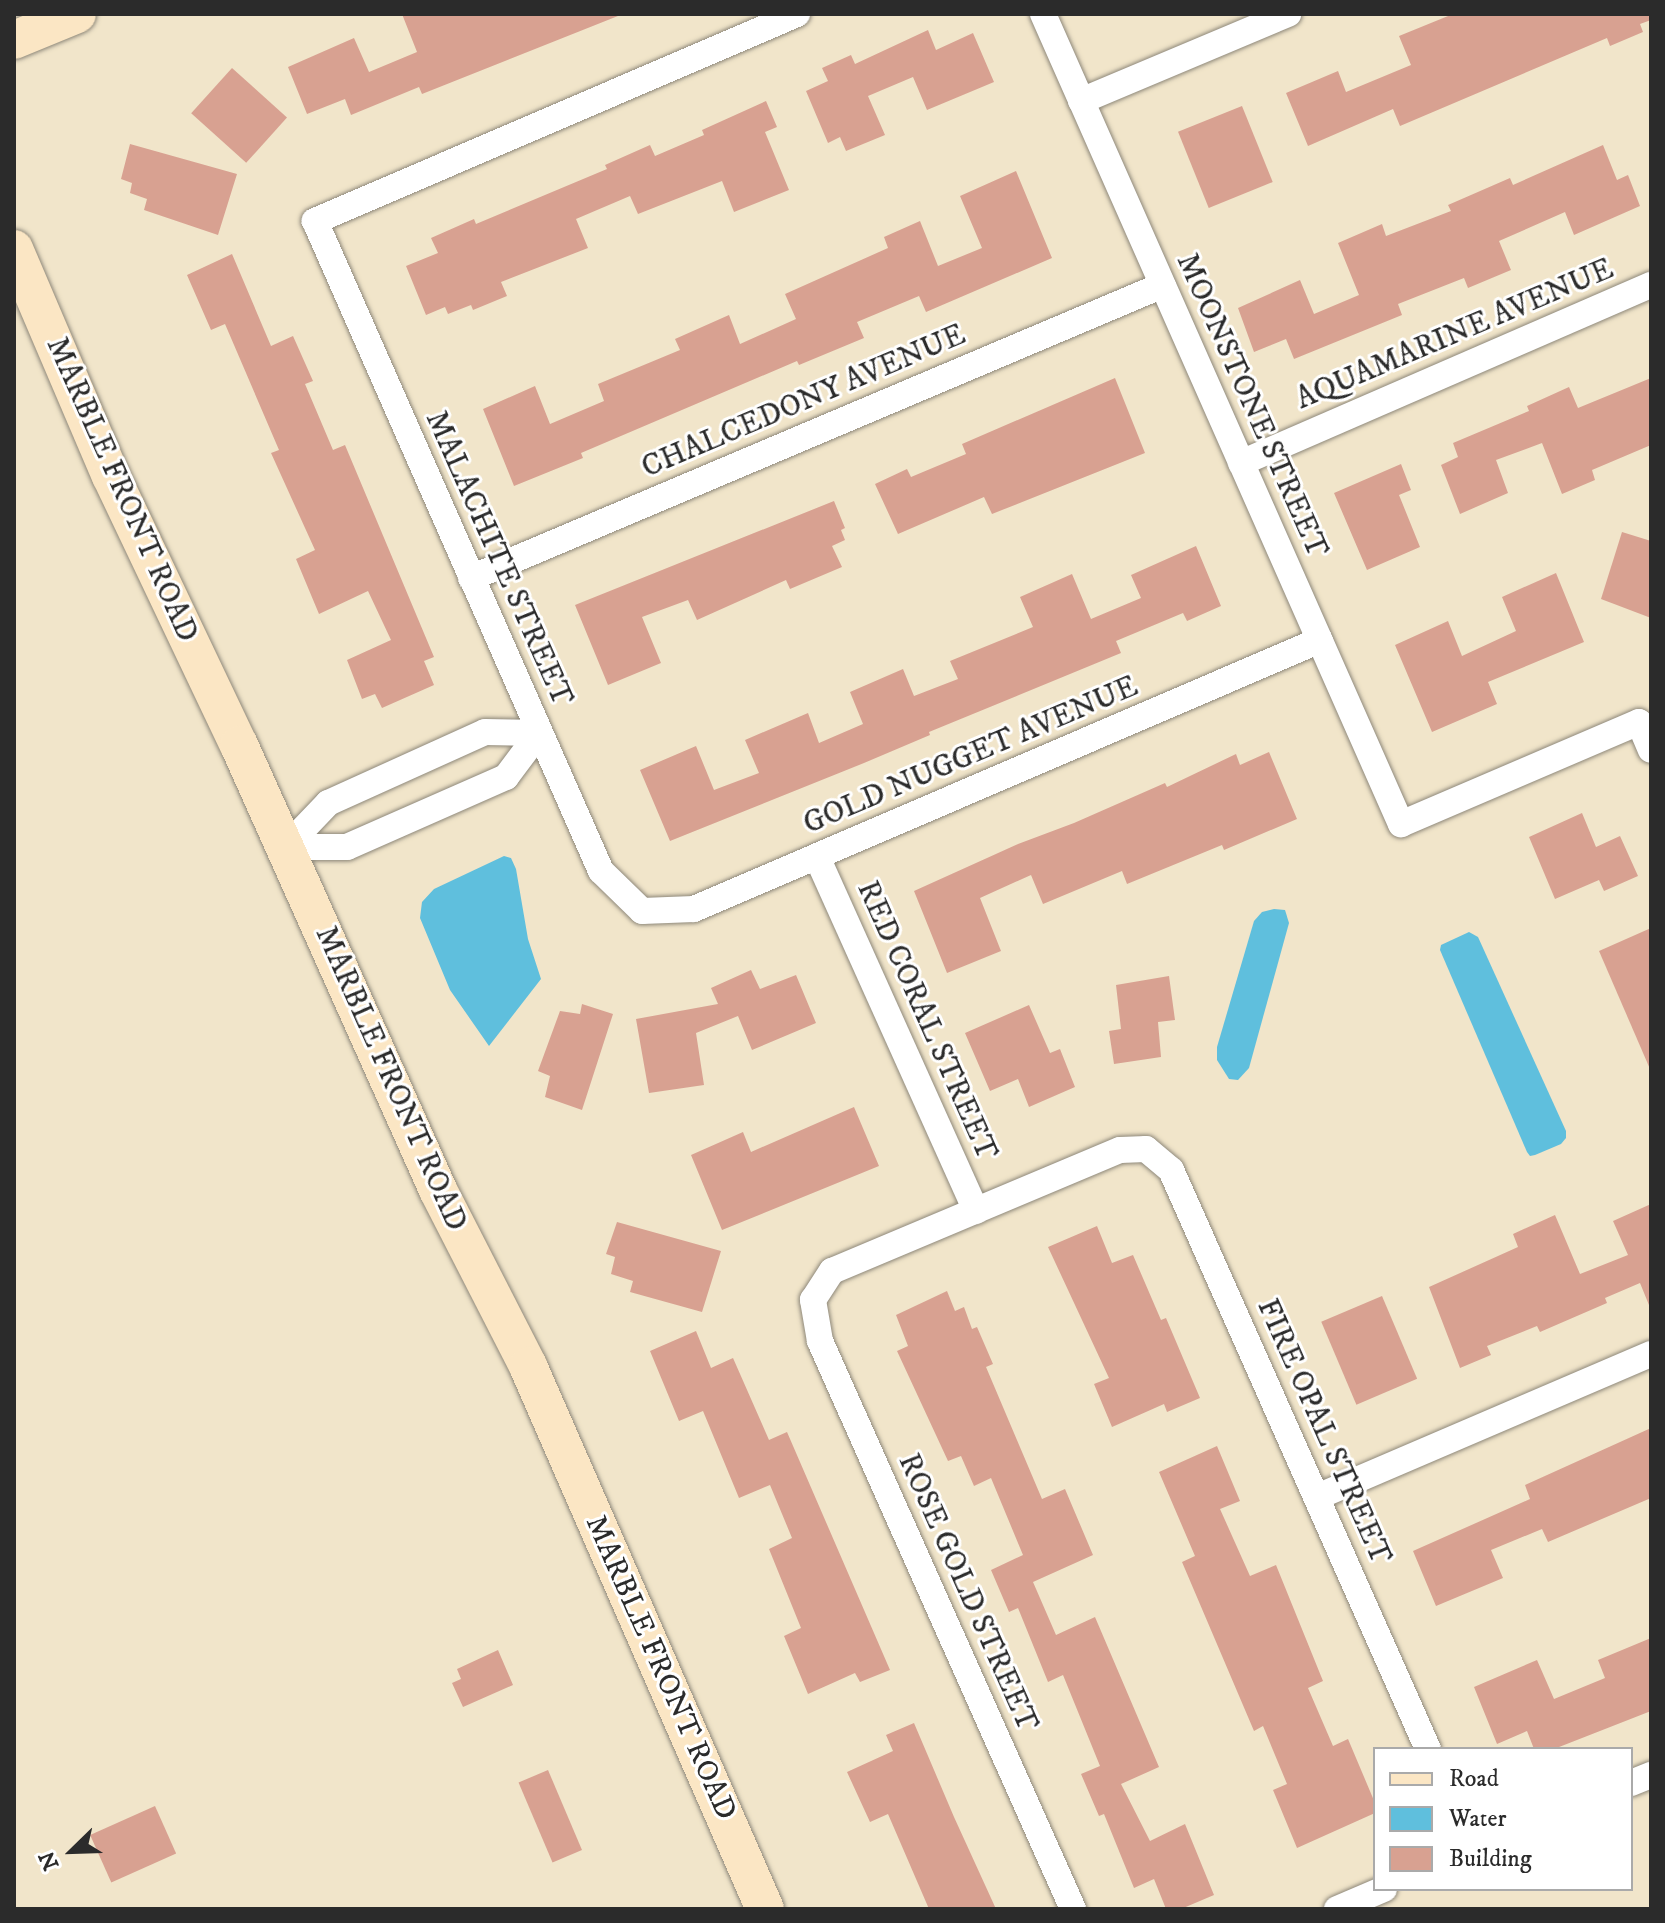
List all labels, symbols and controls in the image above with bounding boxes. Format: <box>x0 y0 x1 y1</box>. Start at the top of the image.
street label: MOONSTONE STREET <box>1168 248 1334 564</box>
street label: AQUAMARINE AVENUE <box>1291 252 1619 418</box>
street label: CHALCEDONY AVENUE <box>637 317 971 487</box>
street label: MARBLE FRONT ROAD <box>38 332 204 648</box>
street label: MALACHITE STREET <box>417 406 579 712</box>
street label: GOLD NUGGET AVENUE <box>798 669 1144 843</box>
street label: RED CORAL STREET <box>848 876 1004 1166</box>
street label: MARBLE FRONT ROAD <box>307 921 473 1237</box>
street label: FIRE OPAL STREET <box>1248 1294 1398 1570</box>
street label: ROSE GOLD STREET <box>889 1448 1045 1738</box>
street label: MARBLE FRONT ROAD <box>577 1510 743 1826</box>
legend <box>1373 1747 1633 1891</box>
text: Road <box>1449 1764 1499 1794</box>
text: Water <box>1449 1804 1506 1834</box>
north arrow <box>32 1811 112 1891</box>
text: Building <box>1449 1844 1532 1874</box>
text: N <box>33 1847 65 1874</box>

